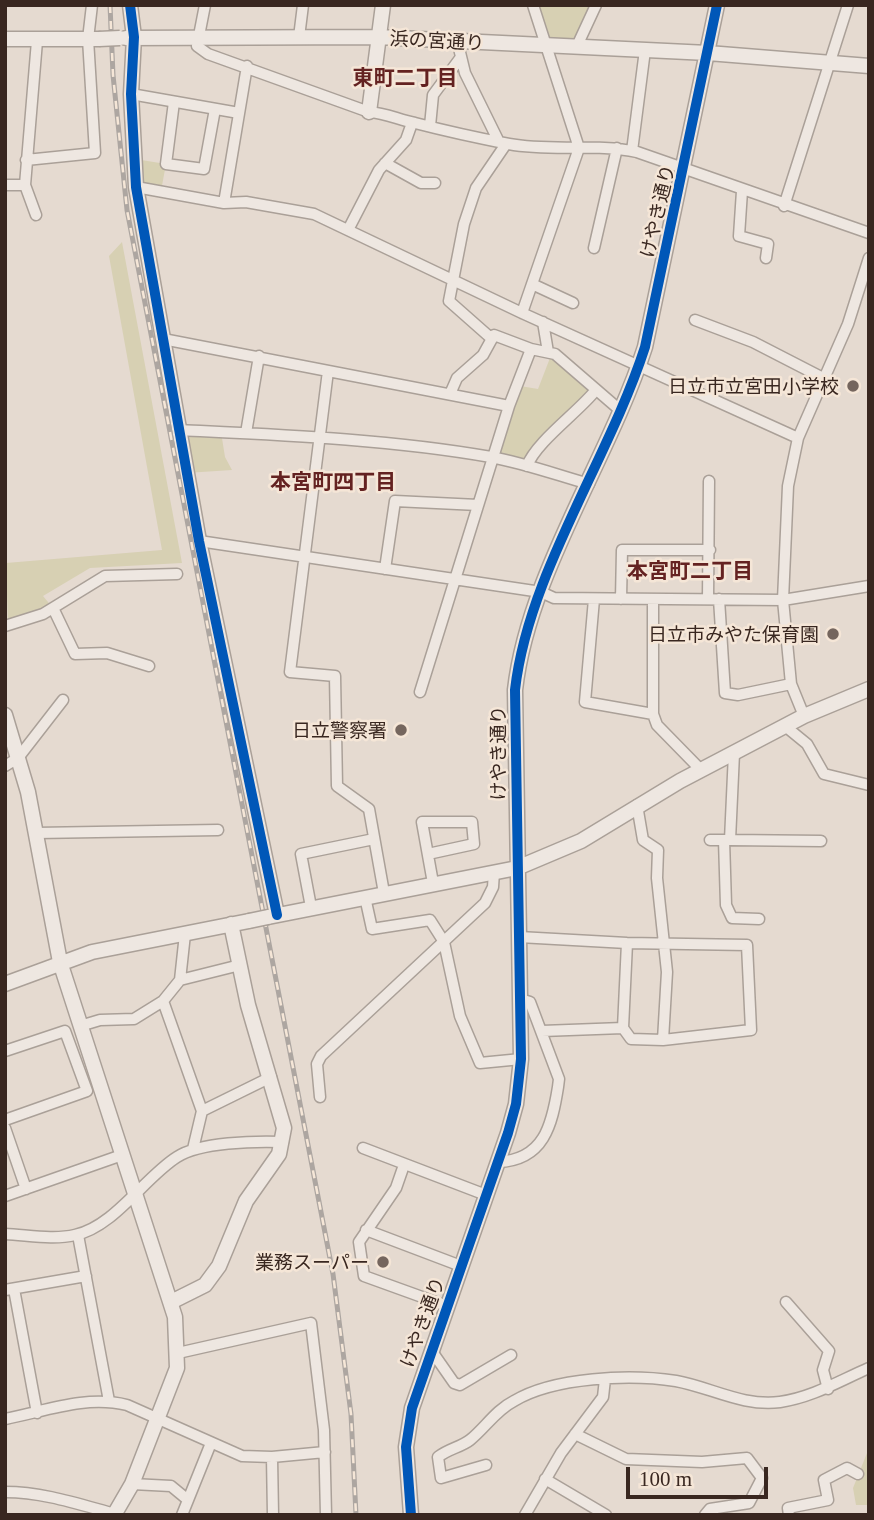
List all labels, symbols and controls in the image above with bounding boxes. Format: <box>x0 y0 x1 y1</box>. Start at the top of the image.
street label: 浜の宮通り <box>389 26 485 54</box>
district label: 東町二丁目 <box>353 64 457 90</box>
street label: けやき通り <box>635 162 679 260</box>
place label: 日立市立宮田小学校 <box>668 375 839 397</box>
marker: 日立市立宮田小学校 <box>845 378 861 394</box>
district label: 本宮町四丁目 <box>270 468 396 494</box>
district label: 本宮町二丁目 <box>627 557 753 583</box>
place label: 日立市みやた保育園 <box>648 623 819 645</box>
marker: 日立市みやた保育園 <box>825 626 841 642</box>
street label: けやき通り <box>487 706 509 800</box>
place label: 日立警察署 <box>292 719 387 741</box>
marker: 日立警察署 <box>393 722 409 738</box>
place label: 業務スーパー <box>255 1251 369 1273</box>
marker: 業務スーパー <box>375 1254 391 1270</box>
street label: けやき通り <box>395 1273 449 1371</box>
scale bar <box>629 1454 771 1498</box>
text: 100 m <box>639 1467 692 1491</box>

